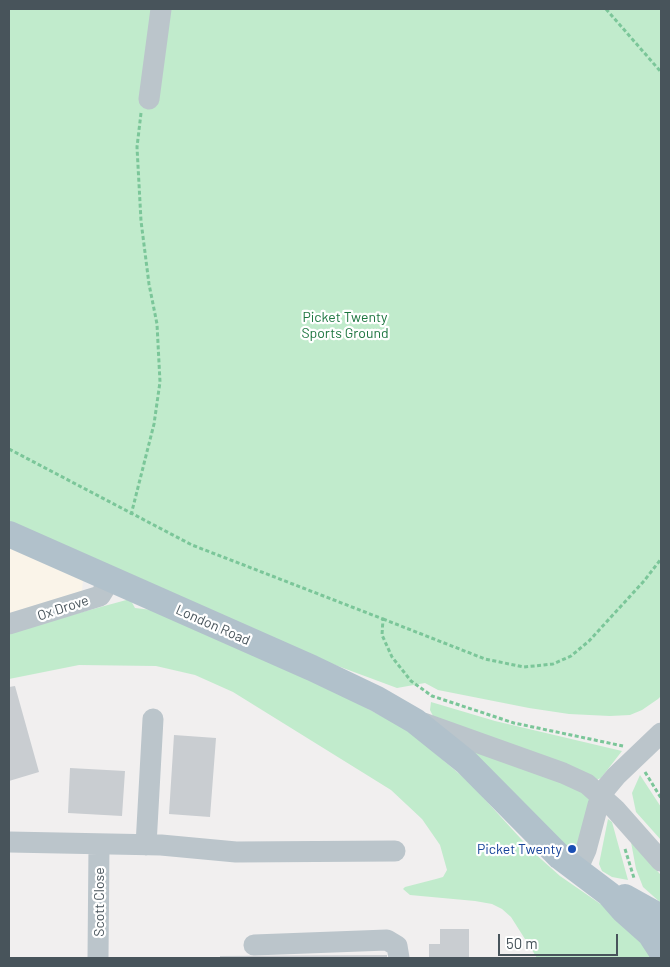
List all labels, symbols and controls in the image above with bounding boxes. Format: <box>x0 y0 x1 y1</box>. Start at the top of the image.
park label: Picket Twenty Sports Ground <box>301 309 389 342</box>
street label: Ox Drove <box>35 592 91 624</box>
street label: London Road <box>173 601 253 649</box>
place label: Picket Twenty <box>477 841 562 857</box>
marker: Picket Twenty <box>566 843 578 855</box>
street label: Scott Close <box>91 867 107 937</box>
scale bar <box>500 924 620 956</box>
text: 50 m <box>506 934 538 952</box>

